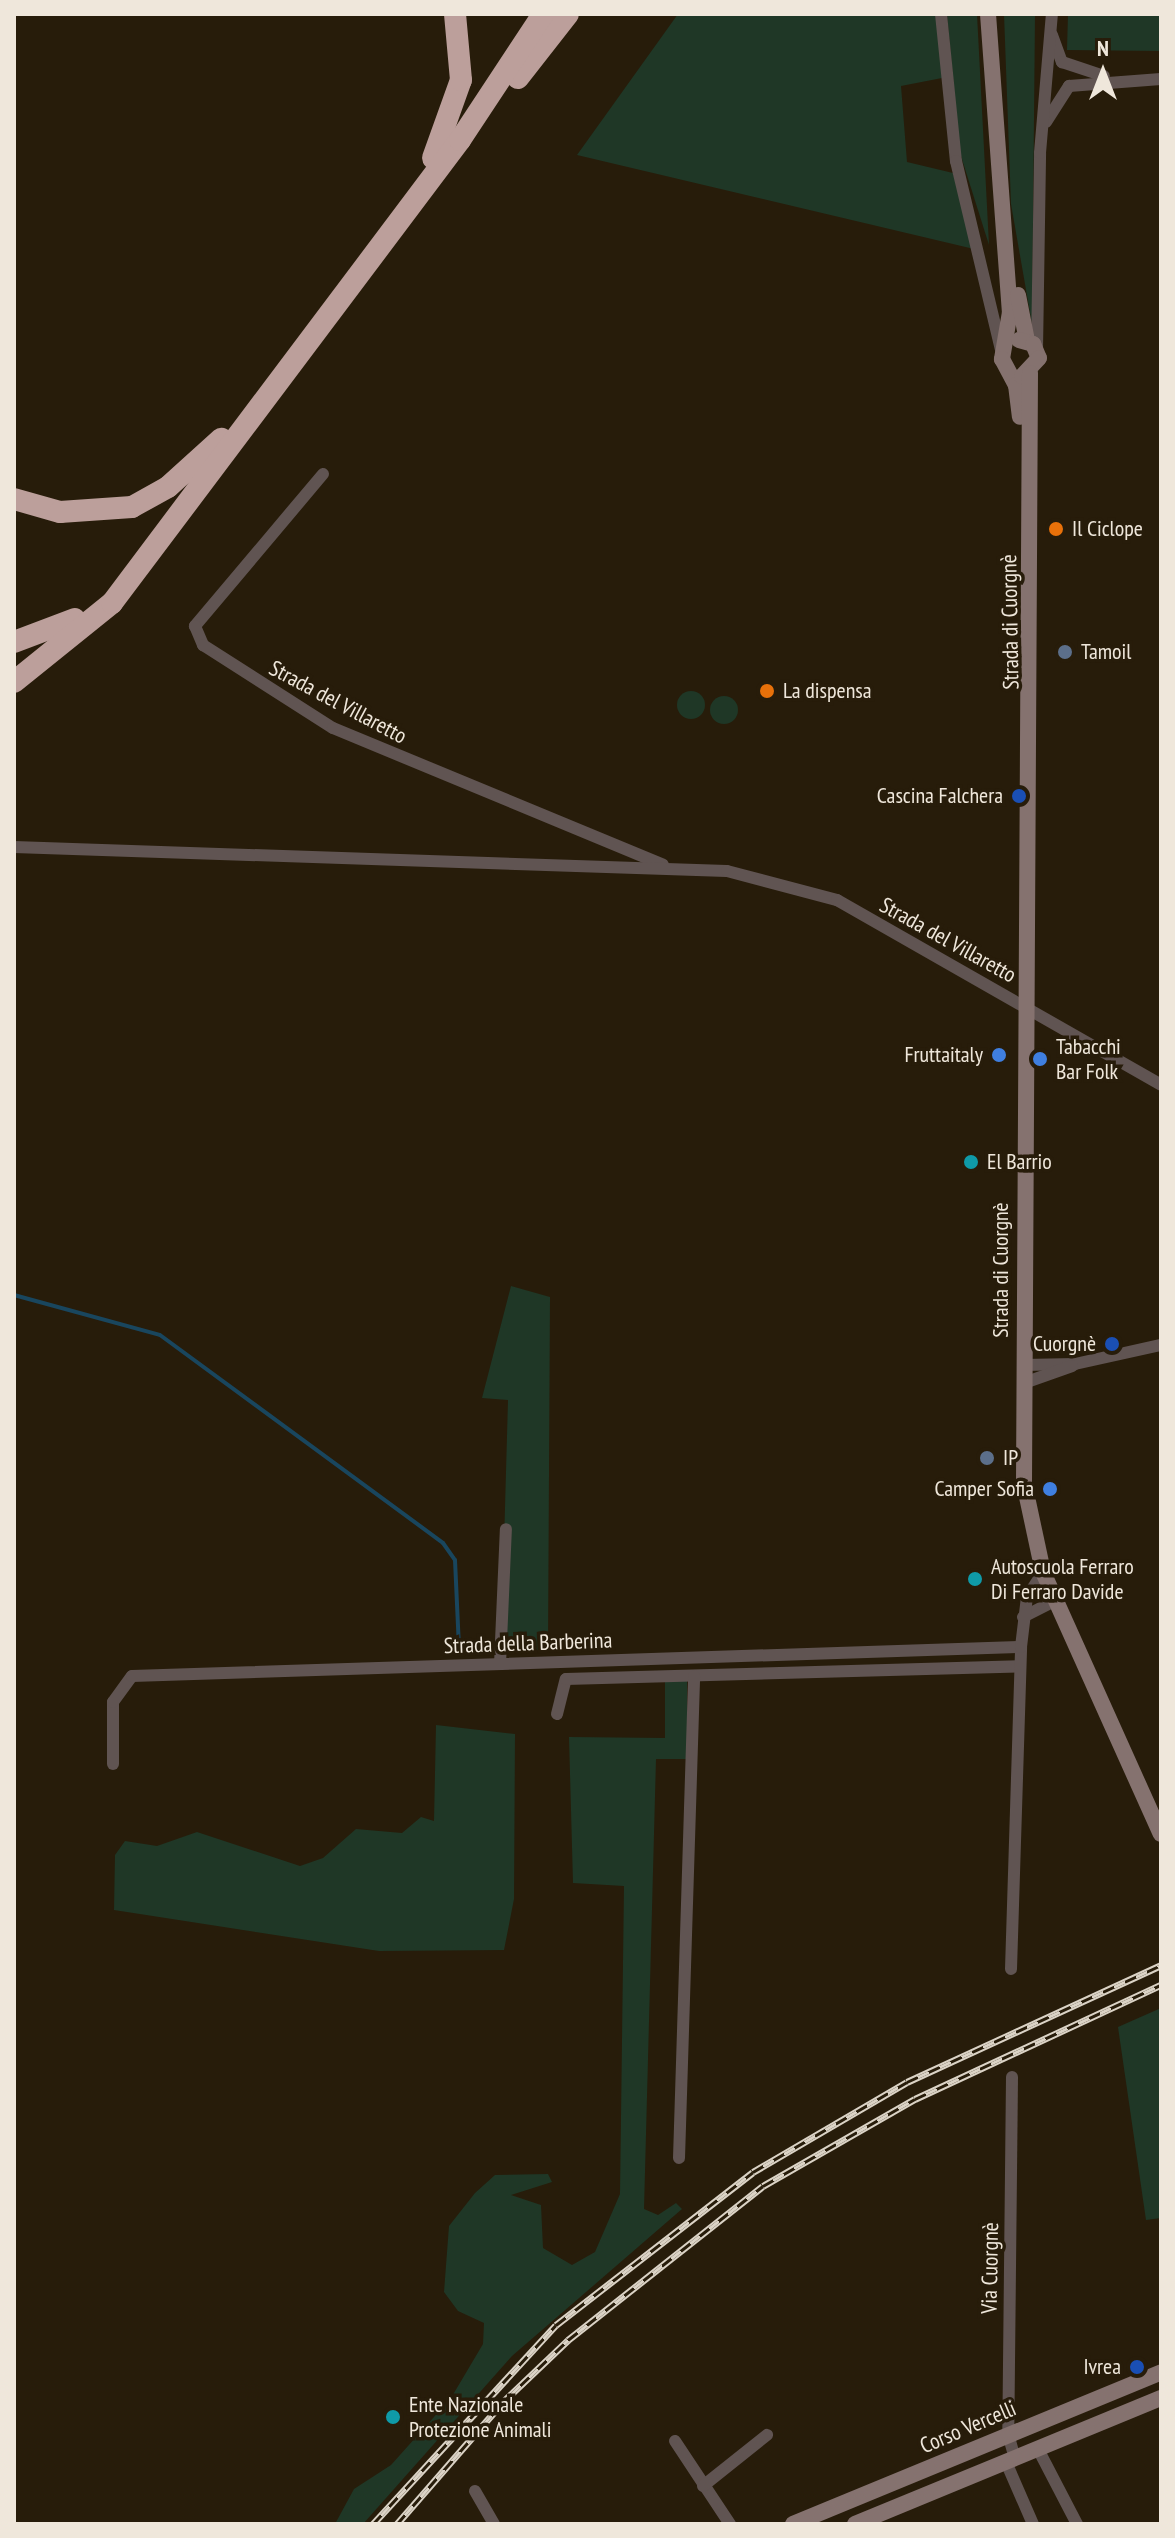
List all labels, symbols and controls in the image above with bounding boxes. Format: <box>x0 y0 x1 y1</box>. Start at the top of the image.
north arrow <box>1063 32 1143 112</box>
text: N <box>1097 34 1109 62</box>
place label: Il Ciclope <box>1072 516 1143 542</box>
marker: Il Ciclope <box>1047 520 1065 538</box>
street label: Strada di Cuorgnè <box>996 554 1024 690</box>
place label: Tamoil <box>1081 639 1131 665</box>
marker: Tamoil <box>1056 643 1074 661</box>
street label: Strada del Villaretto <box>265 655 411 749</box>
place label: La dispensa <box>783 678 872 704</box>
marker: La dispensa <box>758 682 776 700</box>
place label: Cascina Falchera <box>877 783 1003 809</box>
marker: Cascina Falchera <box>1010 787 1028 805</box>
street label: Strada del Villaretto <box>875 892 1021 988</box>
place label: Tabacchi Bar Folk <box>1056 1033 1121 1084</box>
place label: Fruttaitaly <box>904 1042 983 1068</box>
marker: Fruttaitaly <box>990 1046 1008 1064</box>
marker: Tabacchi Bar Folk <box>1031 1050 1049 1068</box>
place label: El Barrio <box>987 1149 1052 1175</box>
marker: El Barrio <box>962 1153 980 1171</box>
street label: Strada di Cuorgnè <box>988 1202 1014 1338</box>
place label: Cuorgnè <box>1033 1331 1096 1357</box>
marker: Cuorgnè <box>1103 1335 1121 1353</box>
place label: IP <box>1003 1445 1018 1471</box>
marker: IP <box>978 1449 996 1467</box>
place label: Camper Sofia <box>934 1476 1034 1502</box>
marker: Camper Sofia <box>1041 1480 1059 1498</box>
place label: Autoscuola Ferraro Di Ferraro Davide <box>991 1553 1134 1604</box>
marker: Autoscuola Ferraro Di Ferraro Davide <box>966 1570 984 1588</box>
street label: Strada della Barberina <box>443 1627 613 1659</box>
street label: Via Cuorgnè <box>976 2222 1004 2314</box>
place label: Ivrea <box>1083 2354 1121 2380</box>
marker: Ivrea <box>1128 2358 1146 2376</box>
place label: Ente Nazionale Protezione Animali <box>409 2391 552 2442</box>
street label: Corso Vercelli <box>916 2395 1020 2459</box>
marker: Ente Nazionale Protezione Animali <box>384 2408 402 2426</box>

